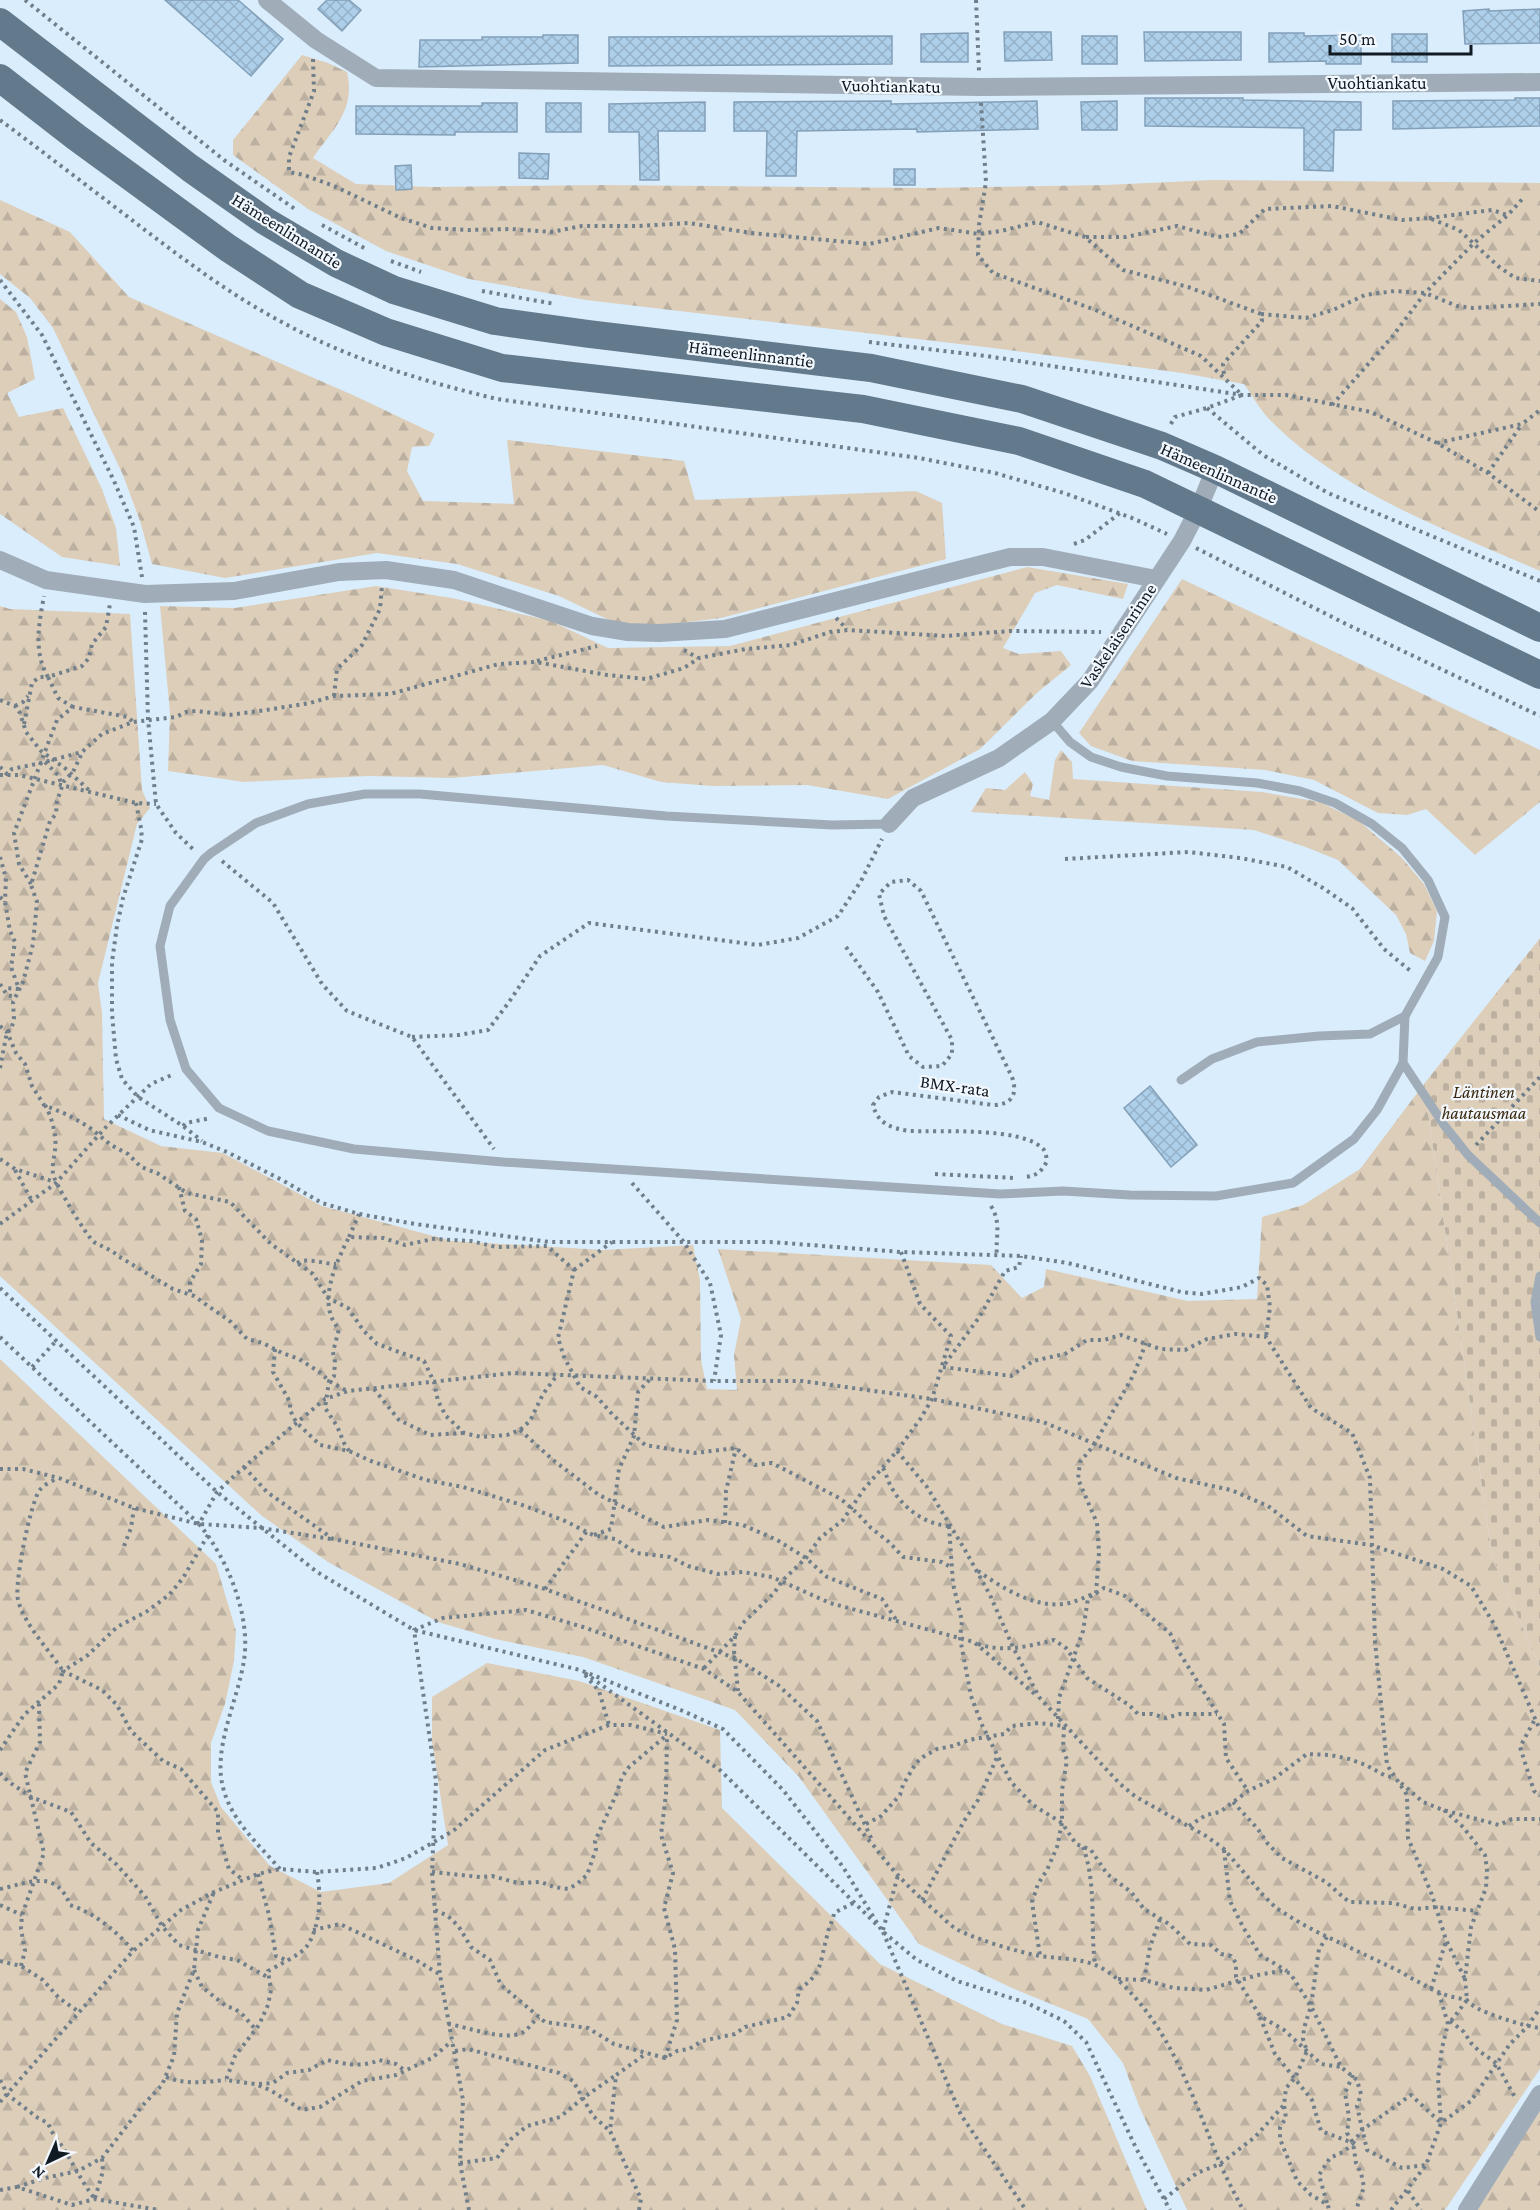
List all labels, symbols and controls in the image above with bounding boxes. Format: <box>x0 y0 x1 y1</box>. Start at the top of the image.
scale bar <box>1330 18 1471 56</box>
text: 50 m <box>1339 29 1376 49</box>
street label: Vuohtiankatu <box>1327 73 1427 93</box>
street label: Vuohtiankatu <box>841 75 941 97</box>
street label: Hämeenlinnantie <box>228 189 346 273</box>
street label: Hämeenlinnantie <box>688 336 815 372</box>
street label: Hämeenlinnantie <box>1158 438 1280 508</box>
street label: Vaskelaisenrinne <box>1076 580 1160 692</box>
street label: BMX-rata <box>919 1071 991 1101</box>
park label: Läntinen hautausmaa <box>1442 1082 1527 1123</box>
north arrow <box>18 2132 78 2192</box>
text: N <box>28 2162 48 2182</box>

